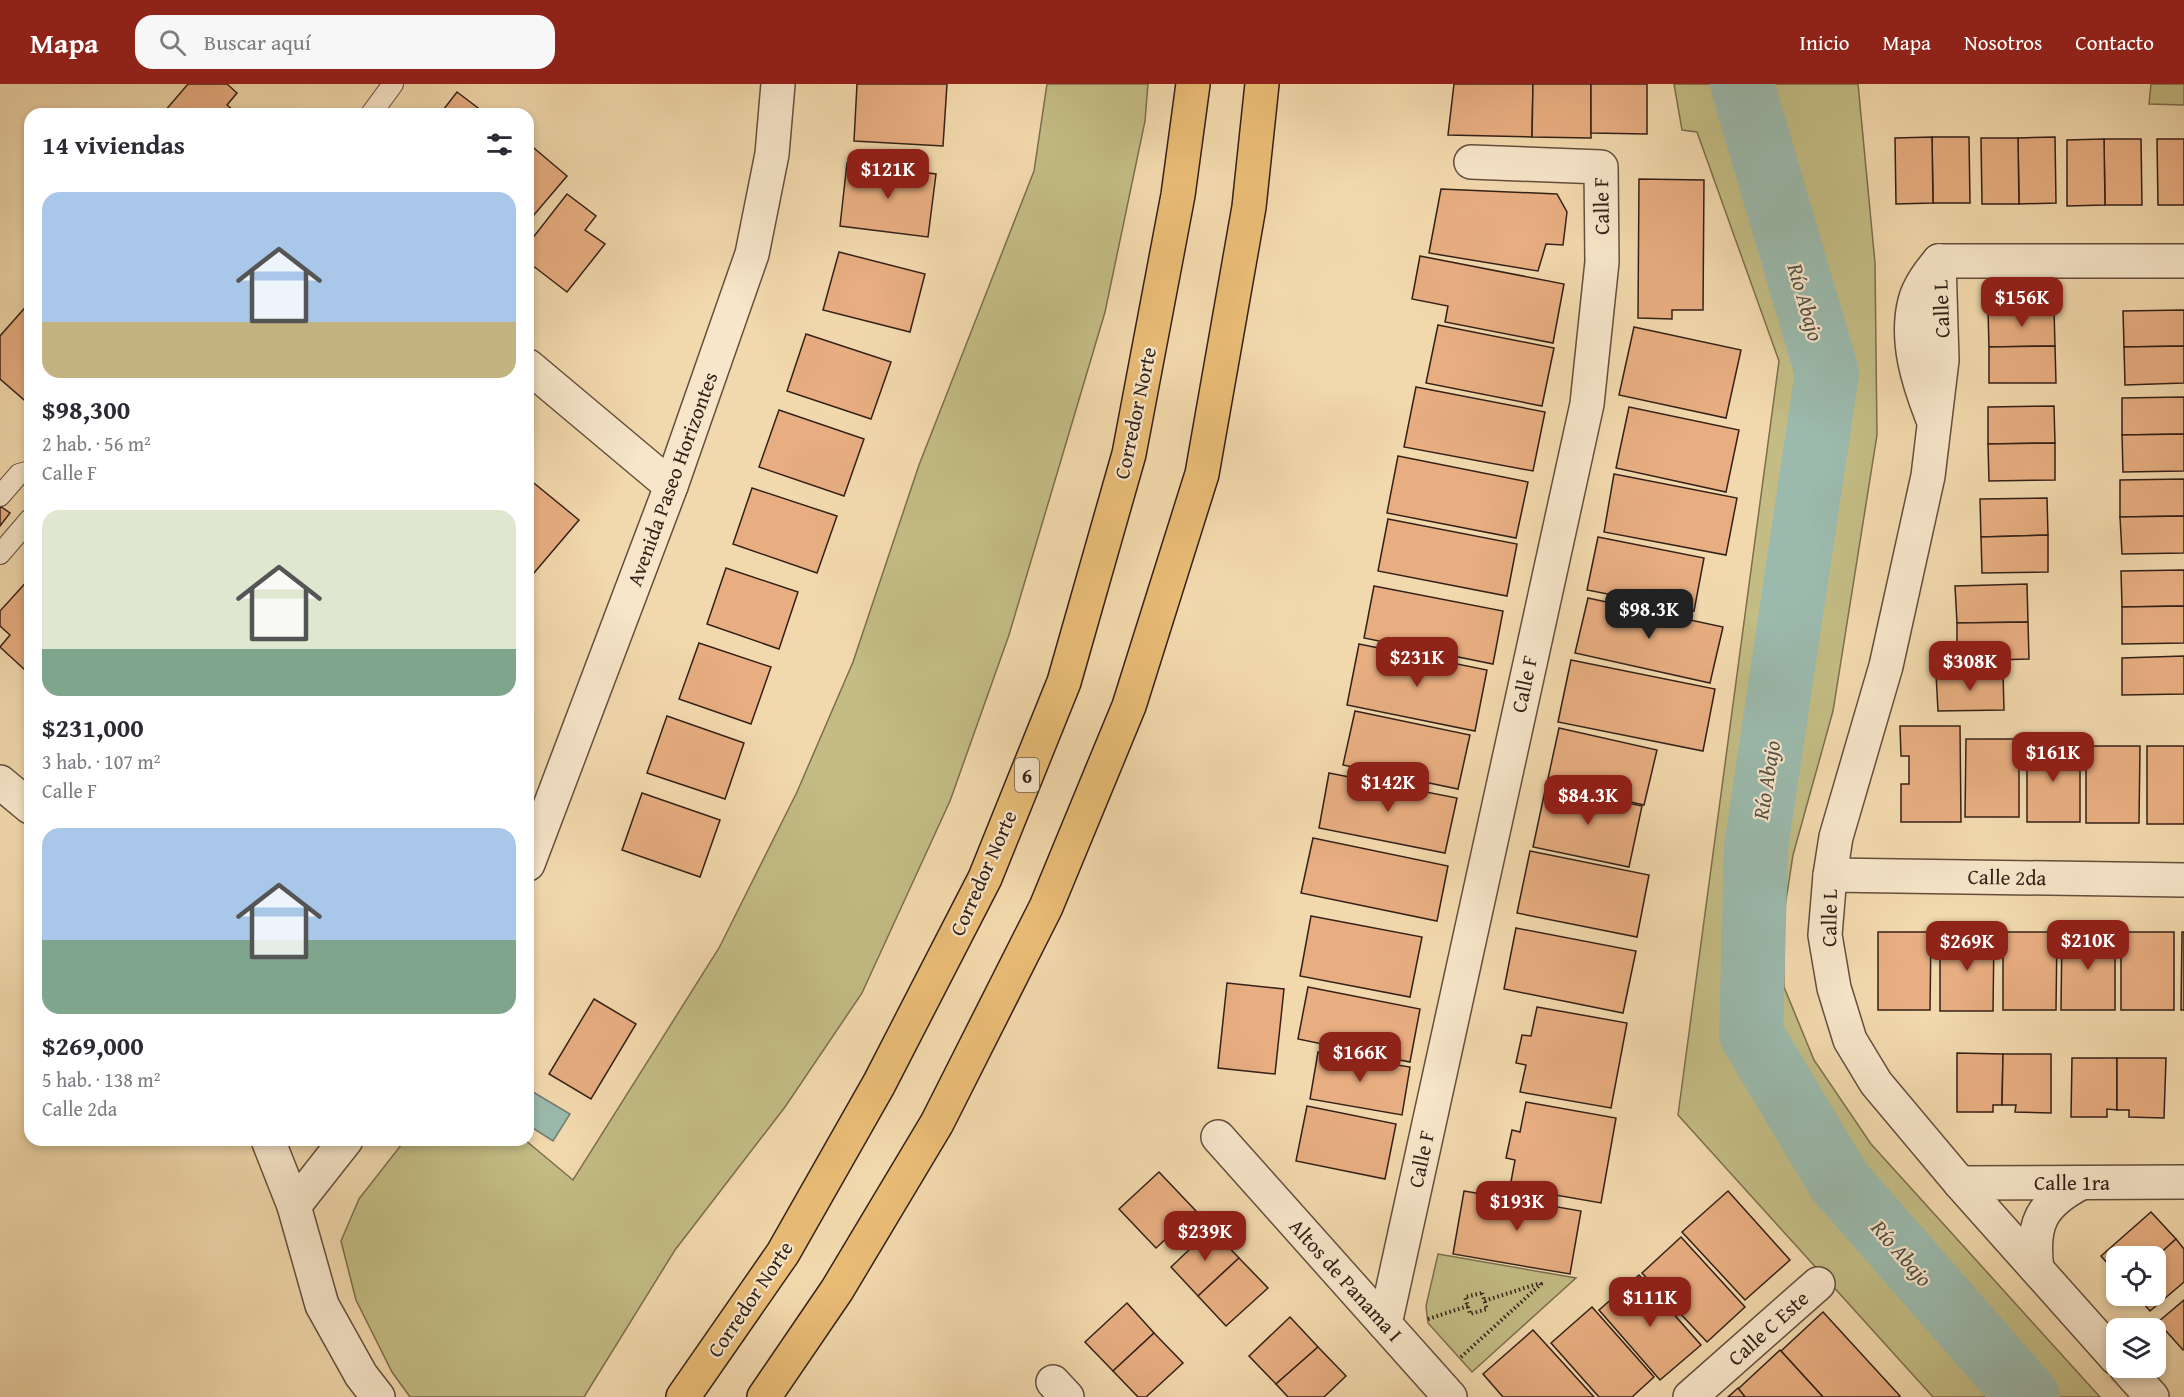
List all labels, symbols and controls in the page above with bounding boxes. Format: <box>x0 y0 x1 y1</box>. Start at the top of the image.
search box <box>135 15 555 69</box>
text: Mapa <box>30 22 99 63</box>
icon: search <box>156 26 189 59</box>
text: Buscar aquí <box>204 26 311 58</box>
text: Inicio <box>1800 27 1850 58</box>
text: Mapa <box>1883 27 1931 58</box>
text: Nosotros <box>1964 27 2042 58</box>
text: Contacto <box>2075 27 2154 58</box>
text: 14 viviendas <box>42 125 185 164</box>
icon: filters <box>483 128 516 161</box>
pin: $121K <box>846 149 930 200</box>
text: $121K <box>861 154 915 183</box>
street label: Calle F <box>1585 177 1617 235</box>
icon: home <box>225 231 333 339</box>
water label: Río Abajo <box>1779 258 1832 345</box>
pin: $156K <box>1980 277 2064 328</box>
street label: Calle L <box>1925 280 1957 338</box>
text: $156K <box>1995 282 2049 311</box>
street label: Corredor Norte <box>1106 344 1164 482</box>
street label: Avenida Paseo Horizontes <box>619 367 725 591</box>
text: $98,300 <box>42 390 130 429</box>
text: 2 hab. · 56 m² <box>42 429 151 458</box>
text: Calle F <box>42 458 97 487</box>
icon: home <box>225 549 333 657</box>
pin: $98.3K <box>1600 589 1698 640</box>
text: $98.3K <box>1619 594 1679 623</box>
pin: $231K <box>1375 637 1459 688</box>
pin: $308K <box>1928 641 2012 692</box>
text: $231K <box>1390 642 1444 671</box>
text: $308K <box>1943 646 1997 675</box>
street label: Calle F <box>1503 652 1545 716</box>
text: $231,000 <box>42 708 144 747</box>
pin: $161K <box>2011 732 2095 783</box>
text: $161K <box>2026 737 2080 766</box>
water label: Río Abajo <box>1744 738 1788 823</box>
text: 3 hab. · 107 m² <box>42 747 160 776</box>
road number: 6 <box>1015 758 1039 792</box>
pin: $142K <box>1346 762 1430 813</box>
text: $142K <box>1361 767 1415 796</box>
pin: $84.3K <box>1539 775 1637 826</box>
text: Calle F <box>42 776 97 805</box>
text: $84.3K <box>1558 780 1618 809</box>
street label: Corredor Norte <box>941 805 1025 941</box>
street label: Calle 2da <box>1967 861 2047 893</box>
icon: home <box>225 867 333 975</box>
street label: Calle L <box>1813 889 1845 947</box>
pin: $210K <box>2046 920 2130 971</box>
pin: $269K <box>1925 921 2009 972</box>
text: $210K <box>2061 925 2115 954</box>
text: $269K <box>1940 926 1994 955</box>
text: $269,000 <box>42 1026 144 1065</box>
pin: $166K <box>1318 1032 1402 1083</box>
text: $166K <box>1333 1037 1387 1066</box>
text: 5 hab. · 138 m² <box>42 1065 160 1094</box>
text: Calle 2da <box>42 1094 117 1123</box>
street label: Calle F <box>1400 1127 1442 1191</box>
street label: Calle 1ra <box>2034 1167 2110 1198</box>
pin: $193K <box>1475 1181 1559 1232</box>
text: $193K <box>1490 1186 1544 1215</box>
pin: $239K <box>1163 1211 1247 1262</box>
street label: Altos de Panama I <box>1282 1211 1410 1349</box>
water label: Río Abajo <box>1863 1212 1940 1293</box>
text: $239K <box>1178 1216 1232 1245</box>
street label: Corredor Norte <box>700 1234 801 1363</box>
map controls <box>2106 1246 2166 1378</box>
button: locate <box>2106 1246 2166 1306</box>
pin: $111K <box>1608 1277 1692 1328</box>
text: $111K <box>1623 1282 1677 1311</box>
street label: Calle C Este <box>1721 1283 1816 1373</box>
button: layers <box>2106 1318 2166 1378</box>

